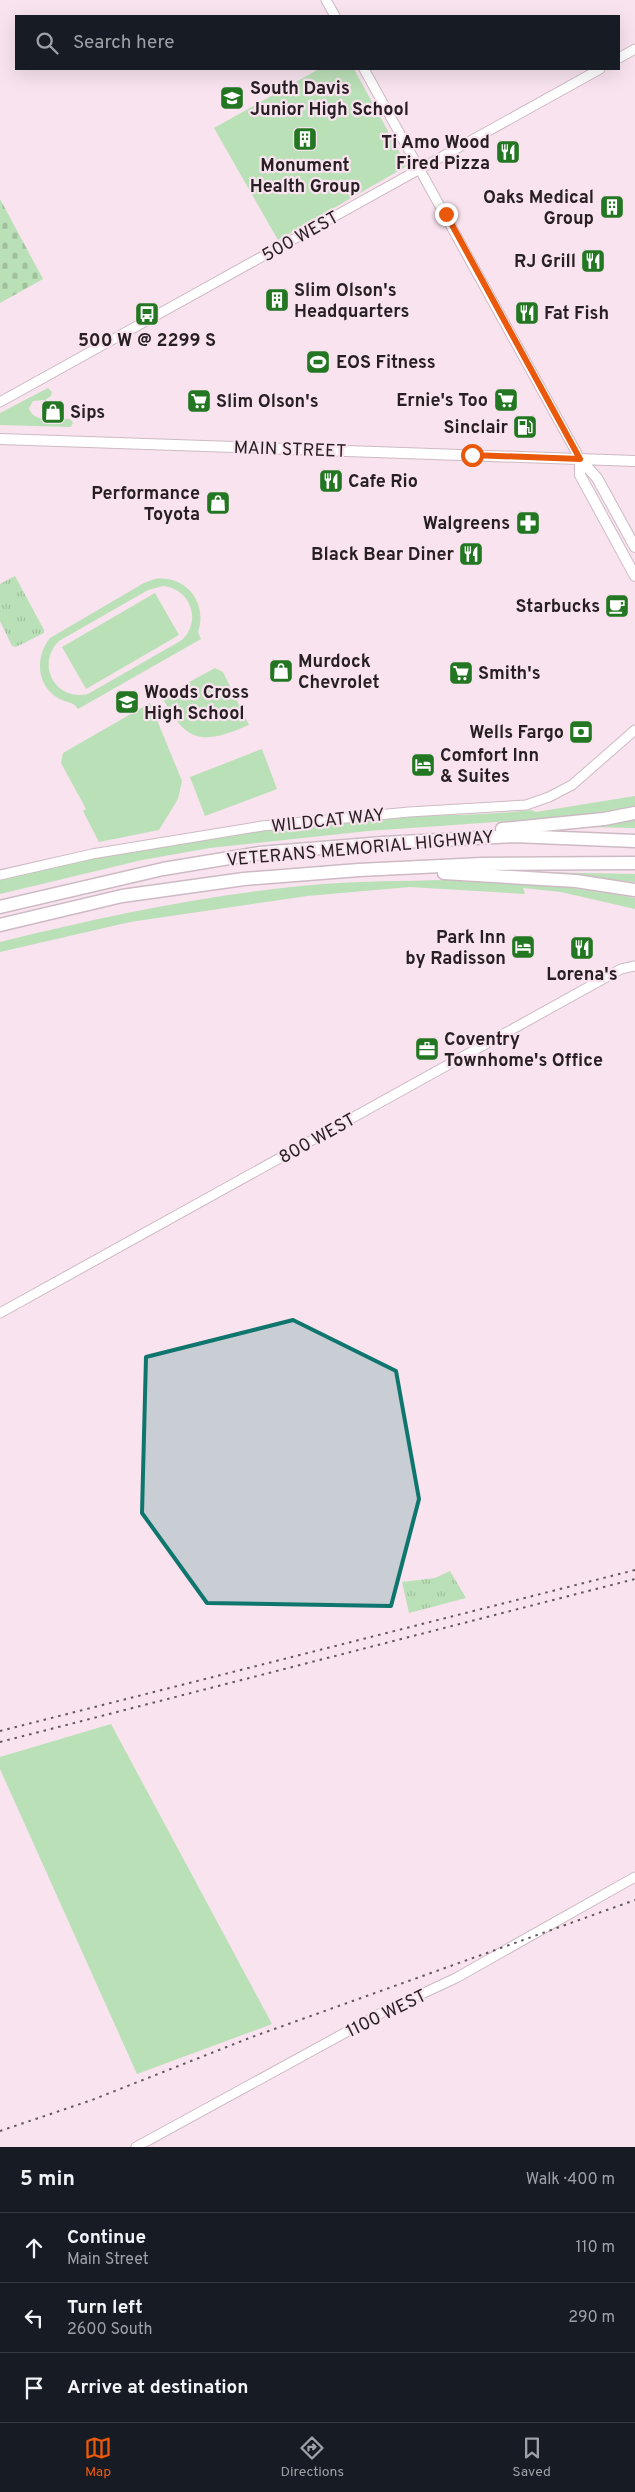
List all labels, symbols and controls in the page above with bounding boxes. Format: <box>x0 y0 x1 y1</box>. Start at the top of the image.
search box <box>15 15 620 70</box>
icon: search <box>33 29 61 57</box>
text: Search here <box>73 31 175 55</box>
place label: South Davis Junior High School <box>250 78 409 122</box>
school or university icon: South Davis Junior High School <box>219 85 245 111</box>
building icon: Monument Health Group <box>292 126 318 152</box>
place label: Ti Amo Wood Fired Pizza <box>381 132 490 176</box>
restaurant icon: Ti Amo Wood Fired Pizza <box>495 139 521 165</box>
place label: Monument Health Group <box>250 155 360 199</box>
place label: Oaks Medical Group <box>483 187 594 231</box>
building icon: Oaks Medical Group <box>599 194 625 220</box>
route end <box>435 203 458 226</box>
street label: 500 WEST <box>258 207 343 268</box>
restaurant icon: RJ Grill <box>580 248 606 274</box>
place label: RJ Grill <box>514 251 576 274</box>
place label: Slim Olson's Headquarters <box>294 280 409 324</box>
building icon: Slim Olson's Headquarters <box>264 287 290 313</box>
restaurant icon: Fat Fish <box>514 300 540 326</box>
bus stop icon: 500 W @ 2299 S <box>134 301 160 327</box>
place label: Fat Fish <box>544 303 609 326</box>
place label: 500 W @ 2299 S <box>78 330 216 353</box>
sports icon: EOS Fitness <box>305 349 331 375</box>
place label: EOS Fitness <box>336 352 436 375</box>
supermarket icon: Ernie's Too <box>493 387 519 413</box>
supermarket icon: Slim Olson's <box>186 388 212 414</box>
place label: Ernie's Too <box>396 390 488 413</box>
place label: Slim Olson's <box>216 391 319 414</box>
shop icon: Sips <box>40 399 66 425</box>
place label: Sips <box>70 402 105 425</box>
fuel station icon: Sinclair <box>512 414 538 440</box>
place label: Sinclair <box>444 417 509 440</box>
street label: MAIN STREET <box>233 437 347 464</box>
route start <box>461 444 484 467</box>
restaurant icon: Cafe Rio <box>318 468 344 494</box>
place label: Cafe Rio <box>348 471 418 494</box>
place label: Performance Toyota <box>91 483 200 527</box>
shop icon: Performance Toyota <box>205 490 231 516</box>
pharmacy icon: Walgreens <box>515 510 541 536</box>
place label: Walgreens <box>423 513 510 536</box>
restaurant icon: Black Bear Diner <box>458 541 484 567</box>
place label: Black Bear Diner <box>311 544 454 567</box>
cafe icon: Starbucks <box>604 593 630 619</box>
place label: Starbucks <box>516 596 600 619</box>
place label: Murdock Chevrolet <box>298 651 379 695</box>
shop icon: Murdock Chevrolet <box>268 658 294 684</box>
supermarket icon: Smith's <box>448 660 474 686</box>
place label: Smith's <box>478 663 541 686</box>
place label: Woods Cross High School <box>144 682 249 726</box>
school or university icon: Woods Cross High School <box>114 689 140 715</box>
bank icon: Wells Fargo <box>568 719 594 745</box>
place label: Wells Fargo <box>469 722 564 745</box>
place label: Comfort Inn & Suites <box>440 745 539 789</box>
hotel icon: Comfort Inn & Suites <box>410 752 436 778</box>
street label: WILDCAT WAY <box>270 804 386 839</box>
street label: VETERANS MEMORIAL HIGHWAY <box>225 826 495 873</box>
place label: Park Inn by Radisson <box>405 927 506 971</box>
hotel icon: Park Inn by Radisson <box>510 934 536 960</box>
restaurant icon: Lorena's <box>569 935 595 961</box>
place label: Lorena's <box>546 964 618 987</box>
place label: Coventry Townhome's Office <box>444 1029 603 1073</box>
office icon: Coventry Townhome's Office <box>414 1036 440 1062</box>
street label: 800 WEST <box>275 1109 360 1170</box>
street label: 1100 WEST <box>343 1985 431 2044</box>
text: 5 min <box>20 2166 75 2193</box>
text: Walk · 400 m <box>526 2170 615 2190</box>
text: Continue <box>67 2226 146 2250</box>
icon: ahead <box>20 2234 48 2262</box>
text: 110 m <box>575 2238 615 2258</box>
text: Main Street <box>67 2250 149 2270</box>
text: Turn left <box>67 2296 143 2320</box>
icon: left <box>20 2304 48 2332</box>
text: 290 m <box>568 2308 615 2328</box>
text: 2600 South <box>67 2320 153 2340</box>
icon: arrive <box>20 2374 48 2402</box>
text: Arrive at destination <box>67 2376 248 2400</box>
tab: Map <box>84 2434 112 2481</box>
tab: Directions <box>280 2434 344 2481</box>
tab: Saved <box>512 2434 551 2481</box>

